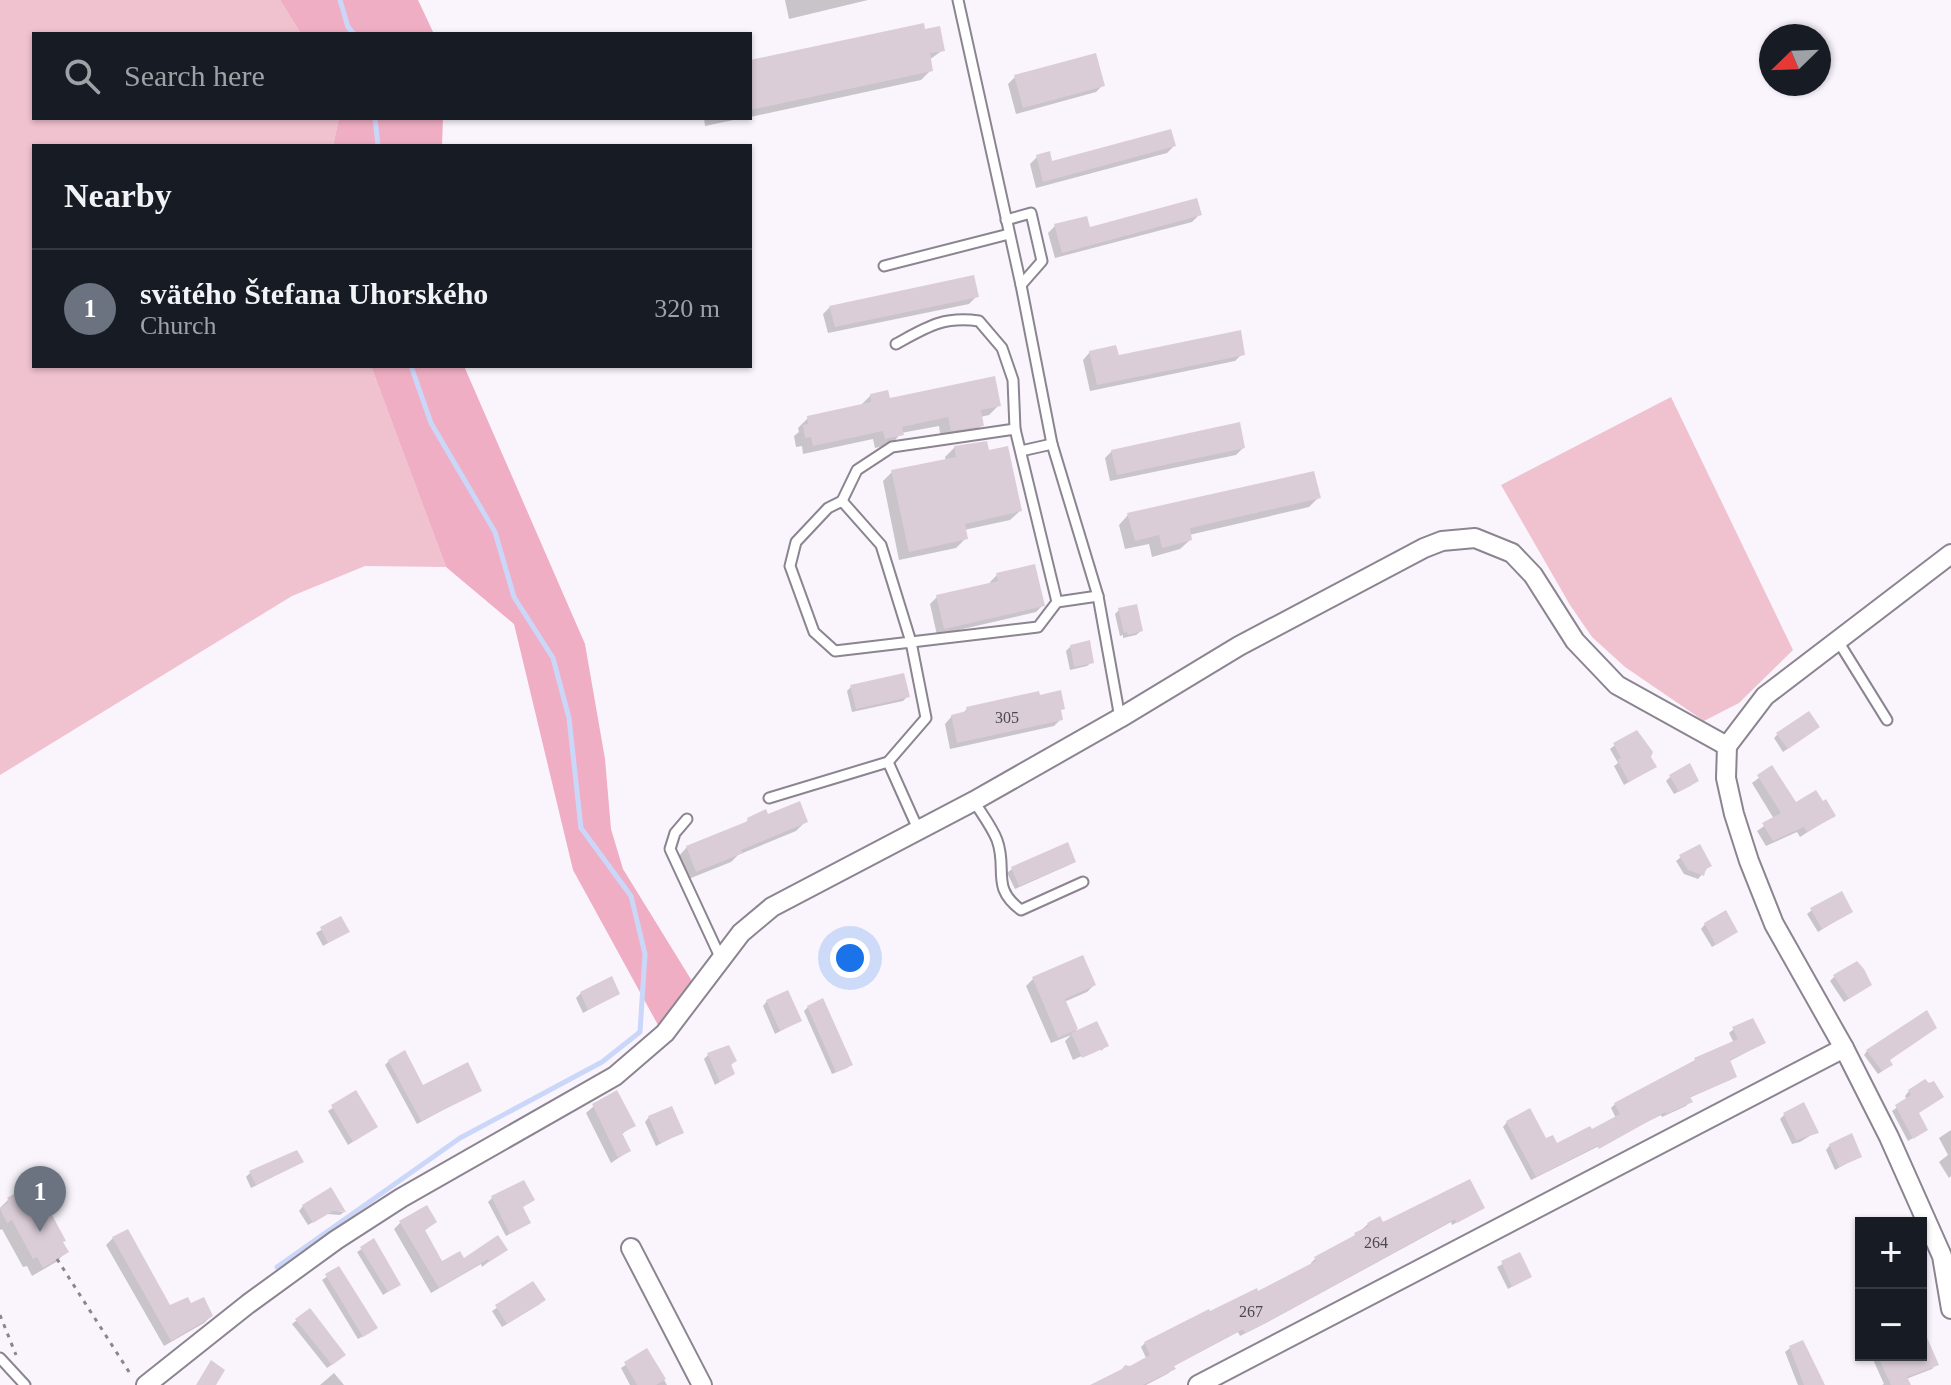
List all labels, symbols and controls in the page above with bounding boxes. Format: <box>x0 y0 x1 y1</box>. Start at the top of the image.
north arrow <box>1759 24 1831 96</box>
search box <box>32 32 752 120</box>
icon: search <box>60 54 104 98</box>
text: Search here <box>124 59 265 92</box>
text: Nearby <box>64 177 172 214</box>
text: svätého Štefana Uhorského <box>140 277 488 310</box>
text: 1 <box>84 294 97 323</box>
text: 320 m <box>654 294 720 323</box>
text: Church <box>140 311 217 340</box>
house number: 305 <box>995 709 1019 726</box>
your location <box>830 938 870 978</box>
pin: 1 <box>14 1166 66 1232</box>
map controls <box>1855 1217 1927 1361</box>
button: + <box>1855 1217 1927 1289</box>
house number: 264 <box>1364 1234 1388 1251</box>
button: − <box>1855 1289 1927 1361</box>
house number: 267 <box>1239 1303 1263 1320</box>

